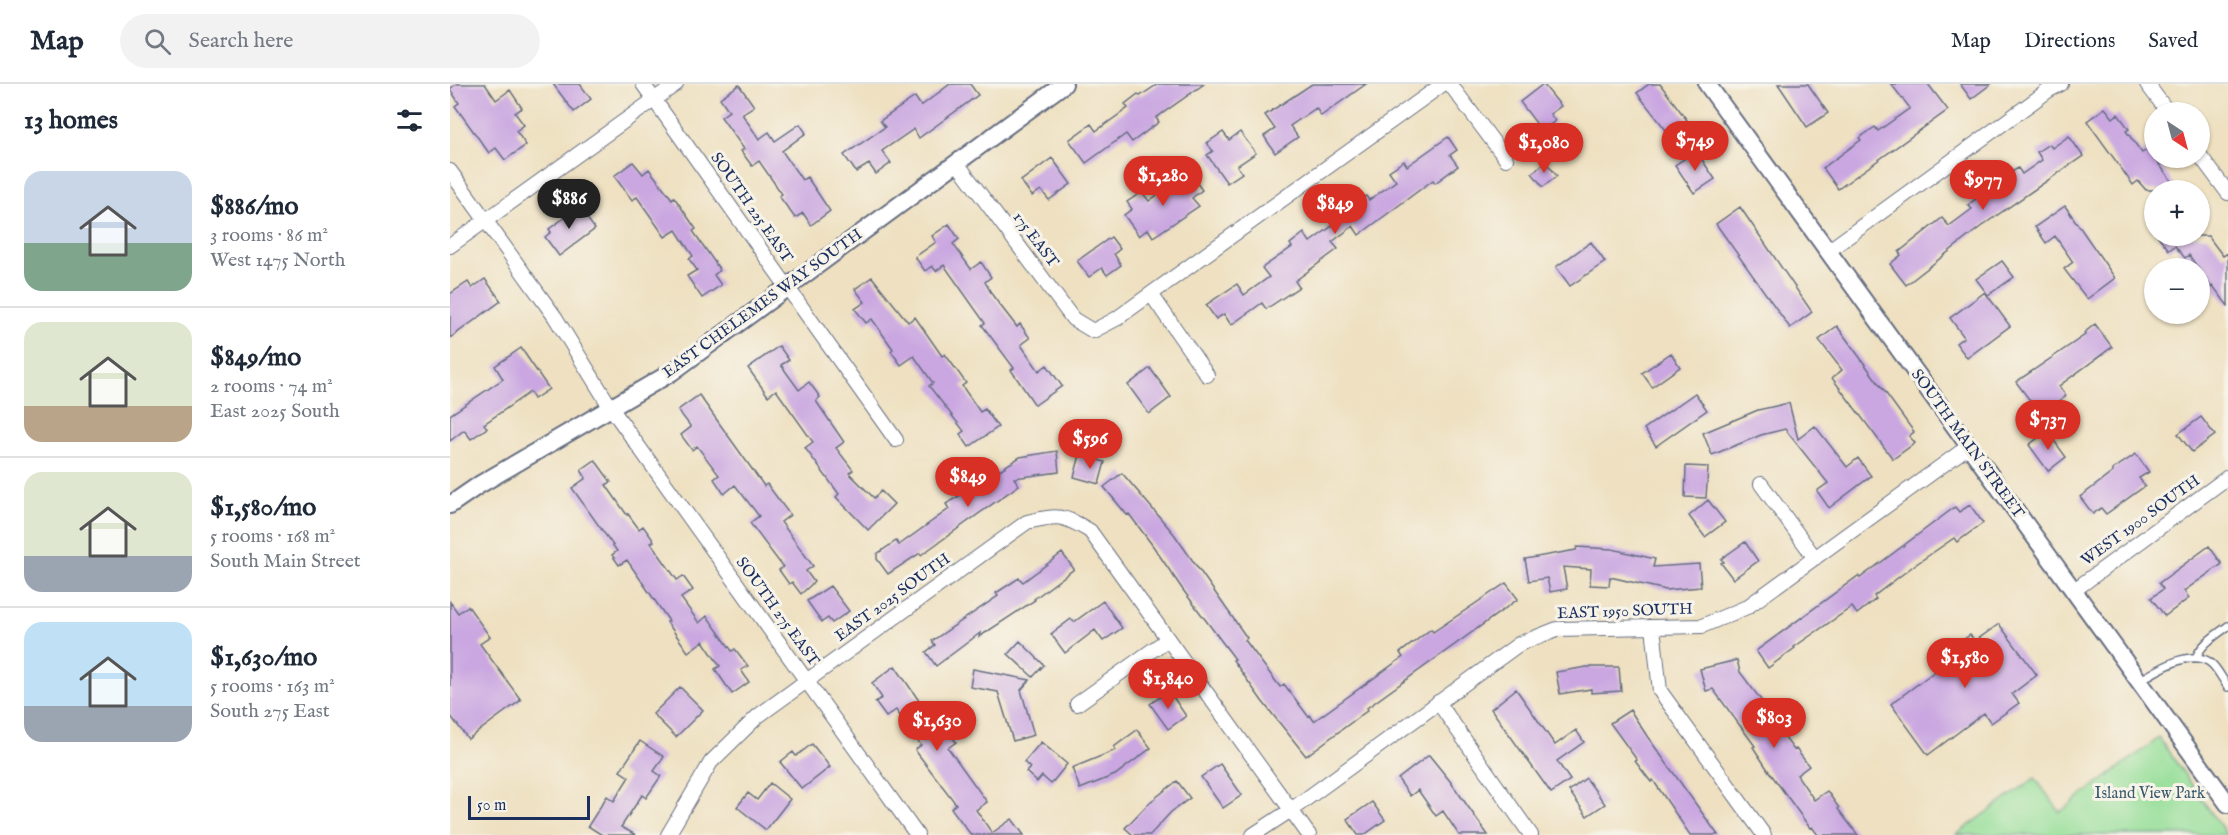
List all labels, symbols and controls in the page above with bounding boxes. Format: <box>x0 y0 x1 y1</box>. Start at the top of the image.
search box <box>120 14 540 68</box>
text: Map <box>30 24 84 59</box>
icon: search <box>141 25 174 58</box>
text: Search here <box>189 27 293 55</box>
text: Map <box>1951 28 1991 55</box>
text: Directions <box>2024 28 2115 55</box>
text: Saved <box>2148 28 2198 55</box>
north arrow <box>2144 102 2210 168</box>
map controls <box>2144 102 2210 324</box>
text: 13 homes <box>24 104 118 137</box>
icon: filters <box>393 104 426 137</box>
pin: $749 <box>1659 121 1731 172</box>
pin: $1,080 <box>1495 123 1593 174</box>
text: $749 <box>1676 128 1714 153</box>
text: $1,080 <box>1518 130 1570 155</box>
street label: SOUTH 225 EAST <box>706 149 797 267</box>
pin: $1,280 <box>1114 156 1212 207</box>
pin: $977 <box>1947 160 2019 211</box>
text: $1,280 <box>1138 163 1188 188</box>
text: $977 <box>1964 167 2002 192</box>
pin: $886 <box>533 179 605 230</box>
button: + <box>2144 180 2210 246</box>
pin: $849 <box>1299 184 1371 235</box>
text: $886 <box>551 186 587 211</box>
text: $886/mo <box>210 190 299 223</box>
text: $849 <box>1316 191 1354 216</box>
icon: home <box>72 195 144 267</box>
street label: 175 EAST <box>1008 208 1063 272</box>
text: 3 rooms · 86 m² <box>210 223 328 248</box>
street label: EAST CHELEMES WAY SOUTH <box>659 225 867 383</box>
text: West 1475 North <box>210 248 345 273</box>
button: − <box>2144 258 2210 324</box>
text: $849/mo <box>210 341 301 374</box>
icon: home <box>72 346 144 418</box>
street label: SOUTH MAIN STREET <box>1906 365 2028 523</box>
text: 2 rooms · 74 m² <box>210 374 333 399</box>
text: East 2025 South <box>210 399 340 424</box>
pin: $737 <box>2012 400 2084 451</box>
text: $737 <box>2029 407 2067 432</box>
pin: $596 <box>1054 419 1126 470</box>
text: $596 <box>1072 426 1108 451</box>
pin: $849 <box>932 457 1004 508</box>
text: $849 <box>949 464 987 489</box>
street label: WEST 1900 SOUTH <box>2078 471 2205 571</box>
text: $1,580/mo <box>210 491 316 524</box>
icon: home <box>72 496 144 568</box>
text: 5 rooms · 168 m² <box>210 524 335 549</box>
text: South Main Street <box>210 549 361 574</box>
street label: EAST 2025 SOUTH <box>831 549 955 647</box>
street label: SOUTH 275 EAST <box>731 554 823 671</box>
street label: EAST 1950 SOUTH <box>1557 600 1693 624</box>
pin: $1,580 <box>1916 638 2014 689</box>
text: $1,630/mo <box>210 641 317 674</box>
text: $1,580 <box>1941 645 1989 670</box>
icon: home <box>72 646 144 718</box>
pin: $1,840 <box>1119 659 1217 710</box>
text: $1,840 <box>1142 666 1194 691</box>
text: 5 rooms · 163 m² <box>210 674 335 699</box>
pin: $803 <box>1738 698 1810 749</box>
text: South 275 East <box>210 699 330 724</box>
pin: $1,630 <box>888 701 986 752</box>
text: $803 <box>1756 705 1792 730</box>
text: $1,630 <box>912 708 962 733</box>
park label: Island View Park <box>2095 784 2206 804</box>
scale bar <box>468 793 590 820</box>
text: 50 m <box>477 796 506 816</box>

